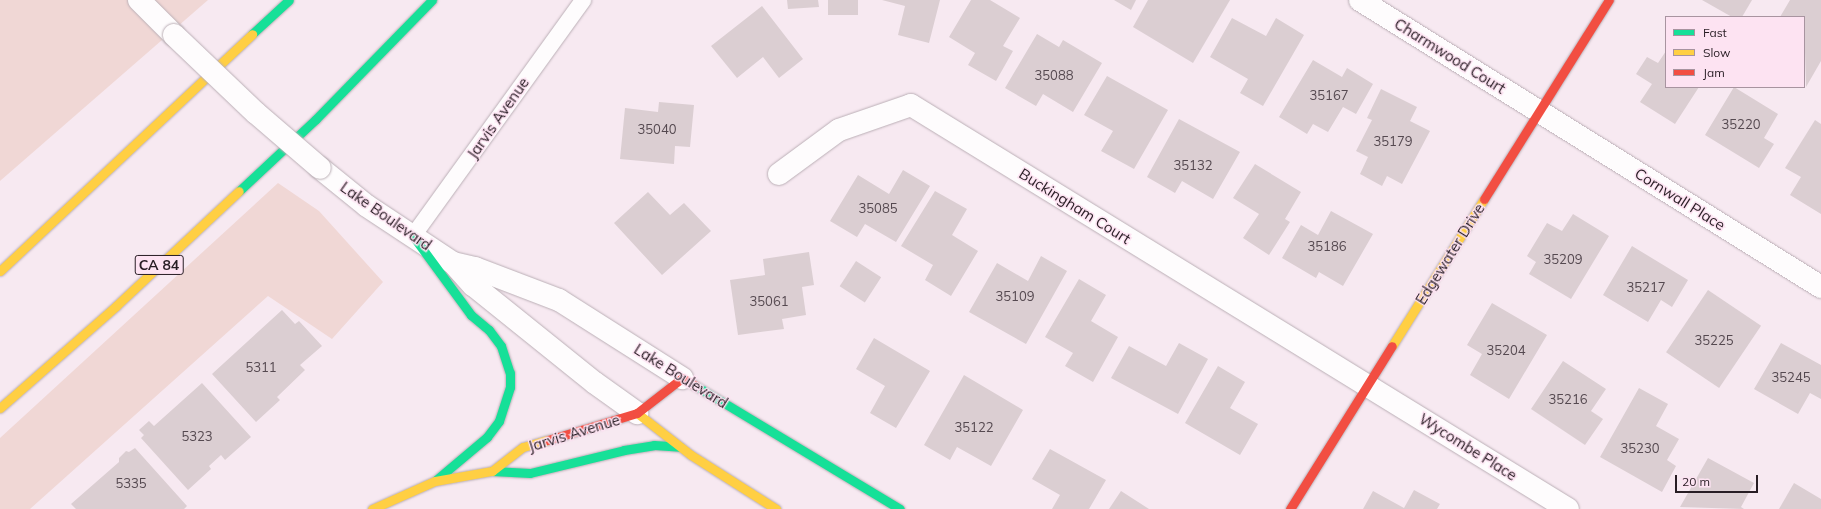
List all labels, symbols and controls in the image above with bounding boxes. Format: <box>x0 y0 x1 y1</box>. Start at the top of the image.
street label: Charmwood Court <box>1391 15 1509 97</box>
legend <box>1665 16 1805 88</box>
text: Fast <box>1703 25 1727 40</box>
text: Slow <box>1703 45 1731 60</box>
text: Jam <box>1703 65 1725 80</box>
house number: 35088 <box>1035 67 1073 83</box>
street label: Jarvis Avenue <box>463 74 533 162</box>
house number: 35167 <box>1310 87 1348 103</box>
house number: 35220 <box>1722 116 1760 132</box>
house number: 35040 <box>638 121 676 137</box>
house number: 35179 <box>1374 133 1412 149</box>
house number: 35132 <box>1174 157 1212 173</box>
street label: Buckingham Court <box>1016 164 1134 248</box>
street label: Cornwall Place <box>1631 164 1729 234</box>
street label: Lake Boulevard <box>337 178 435 254</box>
house number: 35085 <box>859 200 897 216</box>
street label: Edgewater Drive <box>1412 200 1488 308</box>
house number: 35186 <box>1308 238 1346 254</box>
house number: 35209 <box>1544 251 1582 267</box>
road number: CA 84 <box>134 253 184 277</box>
house number: 35217 <box>1627 279 1665 295</box>
house number: 35109 <box>996 288 1034 304</box>
house number: 35061 <box>750 293 788 309</box>
house number: 35225 <box>1695 332 1733 348</box>
street label: Lake Boulevard <box>631 340 731 412</box>
house number: 35204 <box>1487 342 1525 358</box>
house number: 5311 <box>245 359 277 375</box>
house number: 35245 <box>1772 369 1810 385</box>
house number: 35216 <box>1549 391 1587 407</box>
street label: Wycombe Place <box>1416 410 1520 484</box>
street label: Jarvis Avenue <box>526 411 622 455</box>
house number: 35122 <box>955 419 993 435</box>
house number: 5323 <box>181 428 213 444</box>
house number: 35230 <box>1621 440 1659 456</box>
scale bar <box>1677 467 1760 493</box>
text: 20 m <box>1682 474 1710 489</box>
house number: 5335 <box>115 475 147 491</box>

